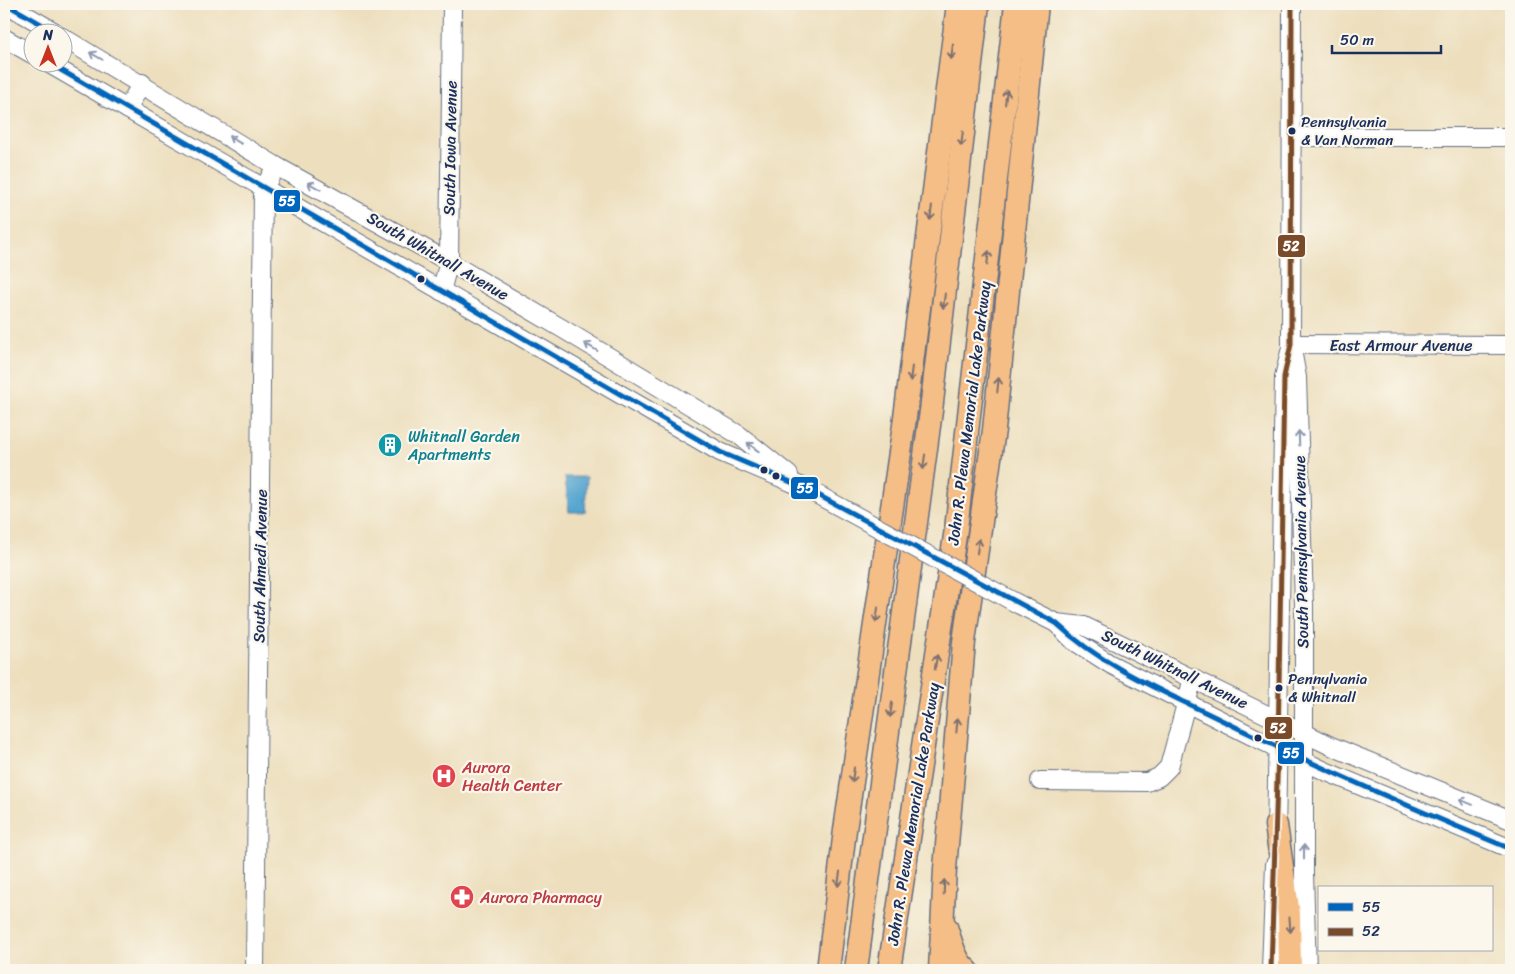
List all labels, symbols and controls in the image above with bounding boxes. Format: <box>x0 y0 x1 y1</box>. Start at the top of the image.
north arrow <box>22 22 72 72</box>
scale bar <box>1332 22 1441 54</box>
text: N <box>42 23 53 48</box>
text: 50 m <box>1340 27 1375 53</box>
one-way arrow <box>947 44 957 60</box>
one-way arrow <box>89 51 103 61</box>
street label: South Iowa Avenue <box>434 80 466 216</box>
one-way arrow <box>1001 89 1011 105</box>
place label: Pennsylvania & Van Norman <box>1301 109 1393 153</box>
marker: Pennsylvania & Van Norman <box>1287 126 1297 136</box>
one-way arrow <box>957 131 967 147</box>
one-way arrow <box>228 135 242 145</box>
one-way arrow <box>306 181 321 191</box>
line badge: 55 <box>273 189 301 213</box>
text: 55 <box>278 189 296 214</box>
street label: South Whitnall Avenue <box>361 203 515 309</box>
one-way arrow <box>926 205 936 221</box>
line badge: 52 <box>1277 234 1306 258</box>
text: 52 <box>1283 234 1300 259</box>
one-way arrow <box>983 251 993 267</box>
unlabelled marker <box>416 274 426 284</box>
street label: John R. Plewa Memorial Lake Parkway <box>938 279 1000 548</box>
one-way arrow <box>939 292 949 308</box>
street label: East Armour Avenue <box>1329 331 1473 360</box>
one-way arrow <box>585 341 599 351</box>
one-way arrow <box>905 366 915 382</box>
one-way arrow <box>994 377 1003 393</box>
place label: Whitnall Garden Apartments <box>407 422 520 469</box>
one-way arrow <box>1294 431 1303 447</box>
building icon: Whitnall Garden Apartments <box>377 432 403 458</box>
one-way arrow <box>747 441 760 452</box>
one-way arrow <box>919 454 929 470</box>
street label: South Pennsylvania Avenue <box>1285 455 1317 649</box>
unlabelled marker <box>759 465 769 475</box>
unlabelled marker <box>771 471 781 481</box>
line badge: 55 <box>790 476 819 500</box>
text: 55 <box>796 476 814 501</box>
street label: South Ahmedi Avenue <box>244 489 276 643</box>
one-way arrow <box>973 538 983 554</box>
one-way arrow <box>871 606 881 622</box>
street label: South Whitnall Avenue <box>1097 621 1253 717</box>
one-way arrow <box>931 655 941 671</box>
place label: Pennylvania & Whitnall <box>1288 666 1368 710</box>
street label: John R. Plewa Memorial Lake Parkway <box>878 680 948 948</box>
marker: Pennylvania & Whitnall <box>1274 683 1284 693</box>
one-way arrow <box>886 701 896 717</box>
line badge: 52 <box>1264 716 1293 740</box>
text: 52 <box>1270 716 1287 741</box>
one-way arrow <box>953 717 962 733</box>
unlabelled marker <box>1253 733 1263 743</box>
line badge: 55 <box>1277 741 1305 765</box>
text: 55 <box>1282 741 1300 766</box>
place label: Aurora Health Center <box>461 753 563 800</box>
hospital icon: Aurora Health Center <box>431 763 457 789</box>
one-way arrow <box>848 767 858 783</box>
one-way arrow <box>1459 797 1474 806</box>
one-way arrow <box>1299 844 1309 860</box>
one-way arrow <box>834 870 844 886</box>
one-way arrow <box>939 879 949 895</box>
place label: Aurora Pharmacy <box>479 883 603 912</box>
pharmacy icon: Aurora Pharmacy <box>449 884 475 910</box>
legend <box>1318 886 1492 952</box>
text: 55 <box>1362 894 1380 920</box>
one-way arrow <box>1285 917 1294 933</box>
text: 52 <box>1362 918 1380 944</box>

